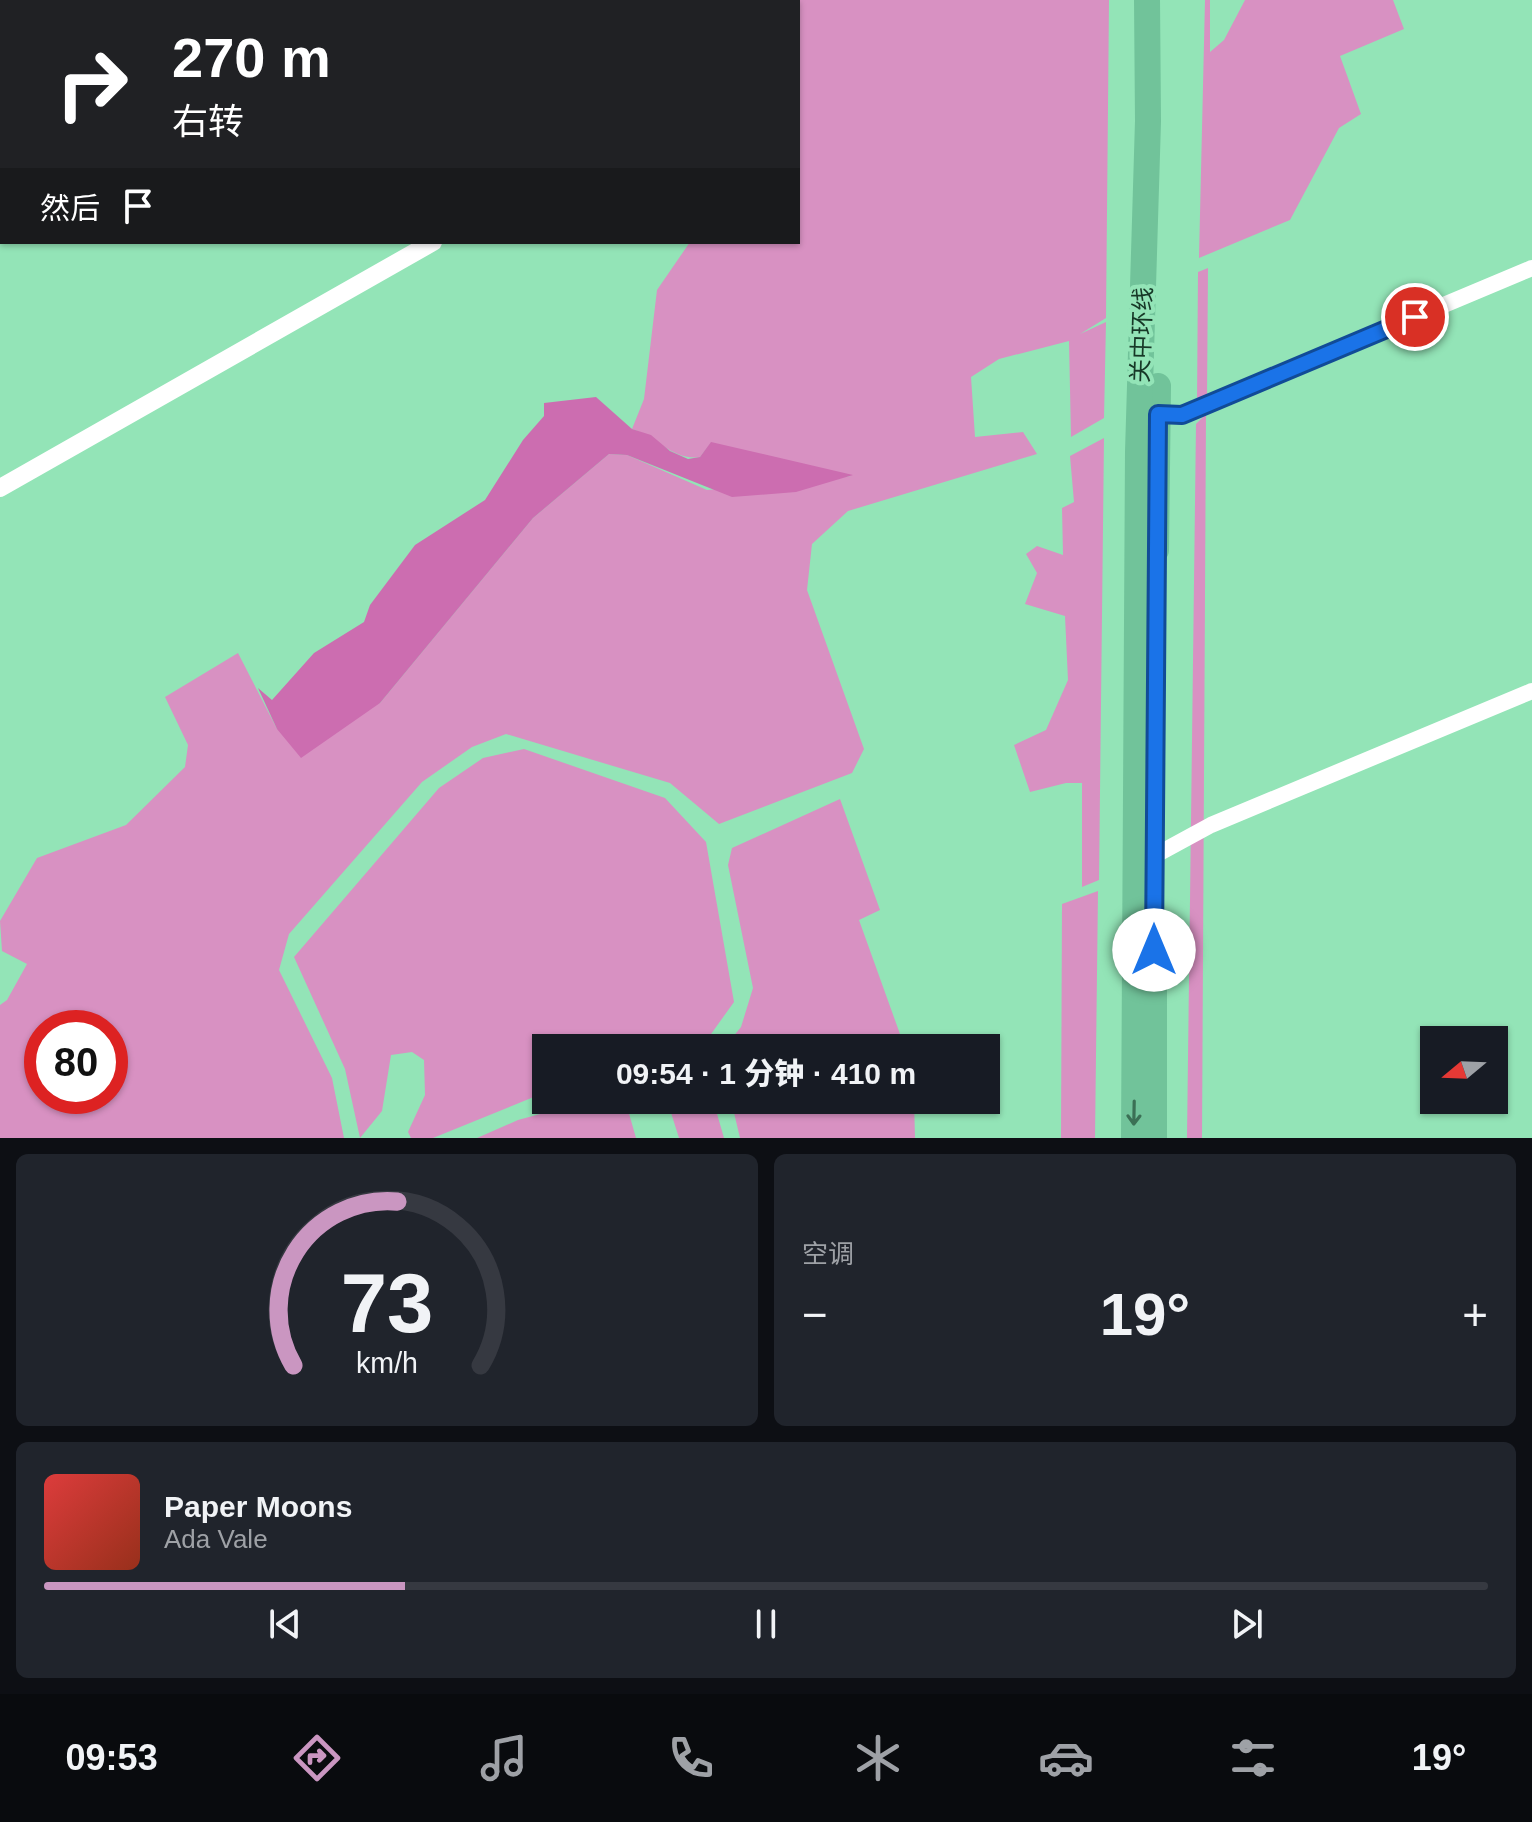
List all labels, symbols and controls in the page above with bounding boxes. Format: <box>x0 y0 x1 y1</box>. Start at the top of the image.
text: 270 m <box>172 26 331 89</box>
icon: right <box>40 32 144 136</box>
text: 右转 <box>172 101 244 142</box>
icon: arrive <box>116 184 160 228</box>
text: 然后 <box>40 192 100 225</box>
pin <box>1381 283 1449 351</box>
street label: 关中环线 <box>1126 287 1157 383</box>
icon: arrive <box>1393 295 1437 339</box>
position arrow <box>1112 908 1196 992</box>
speed limit sign: 80 <box>24 1010 128 1114</box>
north arrow <box>1420 1026 1508 1114</box>
map controls <box>1420 1026 1508 1114</box>
text: 09:54 · 1 分钟 · 410 m <box>616 1057 916 1090</box>
one-way arrow <box>1126 1099 1142 1126</box>
text: 空调 <box>802 1239 854 1269</box>
text: 73 <box>341 1257 433 1350</box>
text: 19° <box>1100 1281 1190 1348</box>
text: − <box>802 1290 828 1339</box>
text: + <box>1462 1290 1488 1339</box>
text: km/h <box>356 1347 418 1379</box>
text: Paper Moons <box>164 1490 352 1523</box>
text: Ada Vale <box>164 1524 268 1554</box>
icon: previous <box>263 1602 307 1646</box>
icon: pause <box>744 1602 788 1646</box>
icon: next <box>1225 1602 1269 1646</box>
icon: directions <box>289 1730 345 1786</box>
icon: music <box>476 1730 532 1786</box>
icon: phone <box>663 1730 719 1786</box>
icon: climate <box>850 1730 906 1786</box>
icon: car <box>1038 1730 1094 1786</box>
icon: filters <box>1225 1730 1281 1786</box>
text: 09:53 <box>66 1737 158 1778</box>
text: 19° <box>1412 1737 1466 1778</box>

